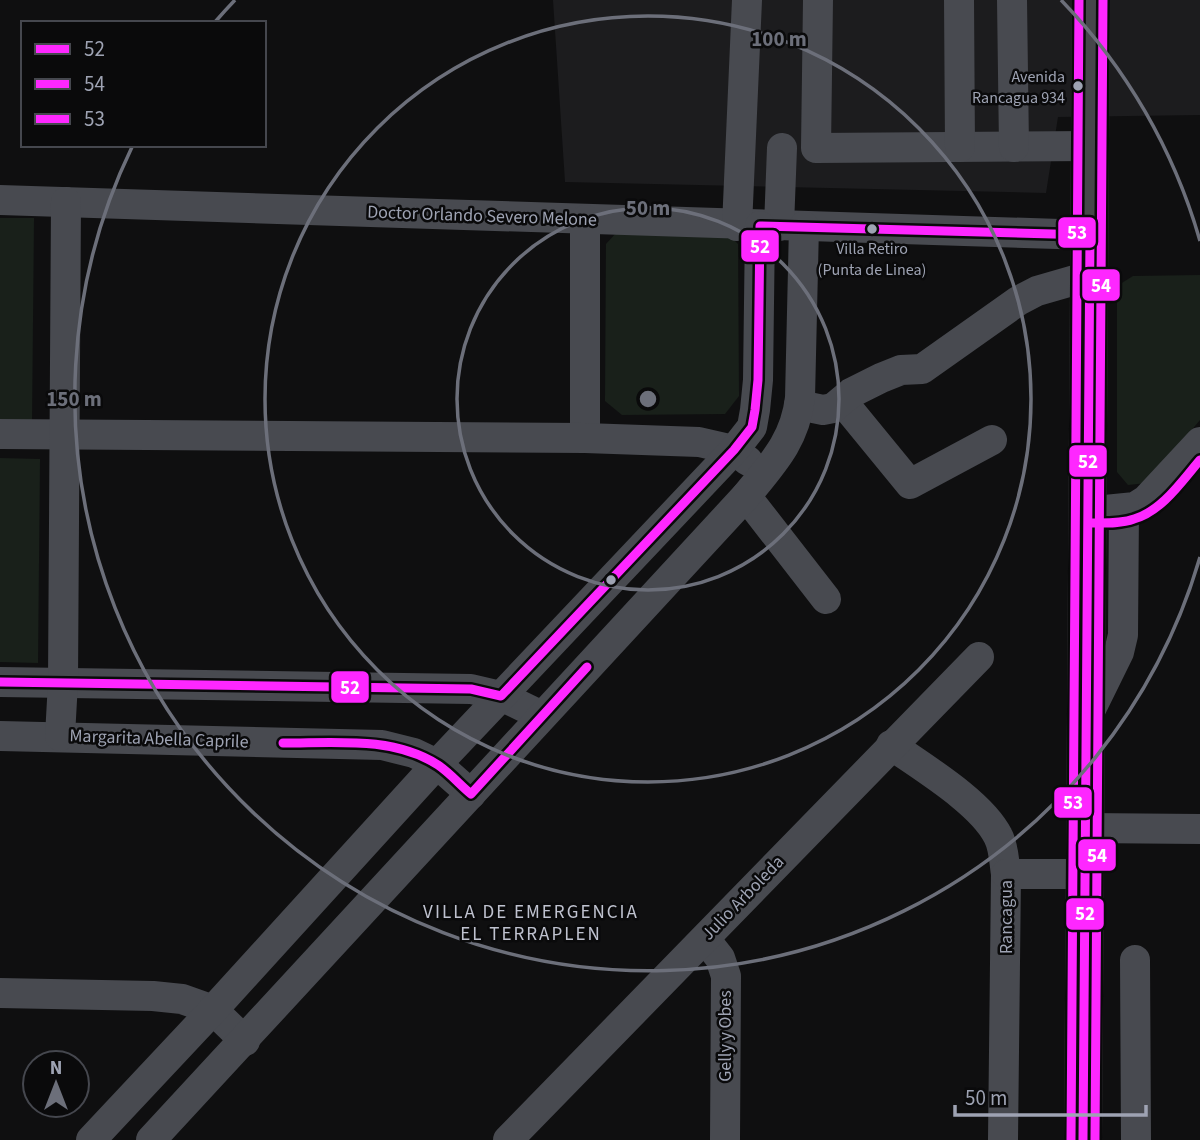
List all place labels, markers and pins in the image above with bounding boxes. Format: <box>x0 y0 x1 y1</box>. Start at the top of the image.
place label: Avenida Rancagua 934 <box>972 66 1065 109</box>
marker: Avenida Rancagua 934 <box>1071 79 1085 93</box>
marker: Villa Retiro (Punta de Linea) <box>865 222 879 236</box>
place label: Villa Retiro (Punta de Linea) <box>818 238 926 281</box>
centre of rings <box>636 387 660 411</box>
unlabelled marker <box>604 573 618 587</box>

